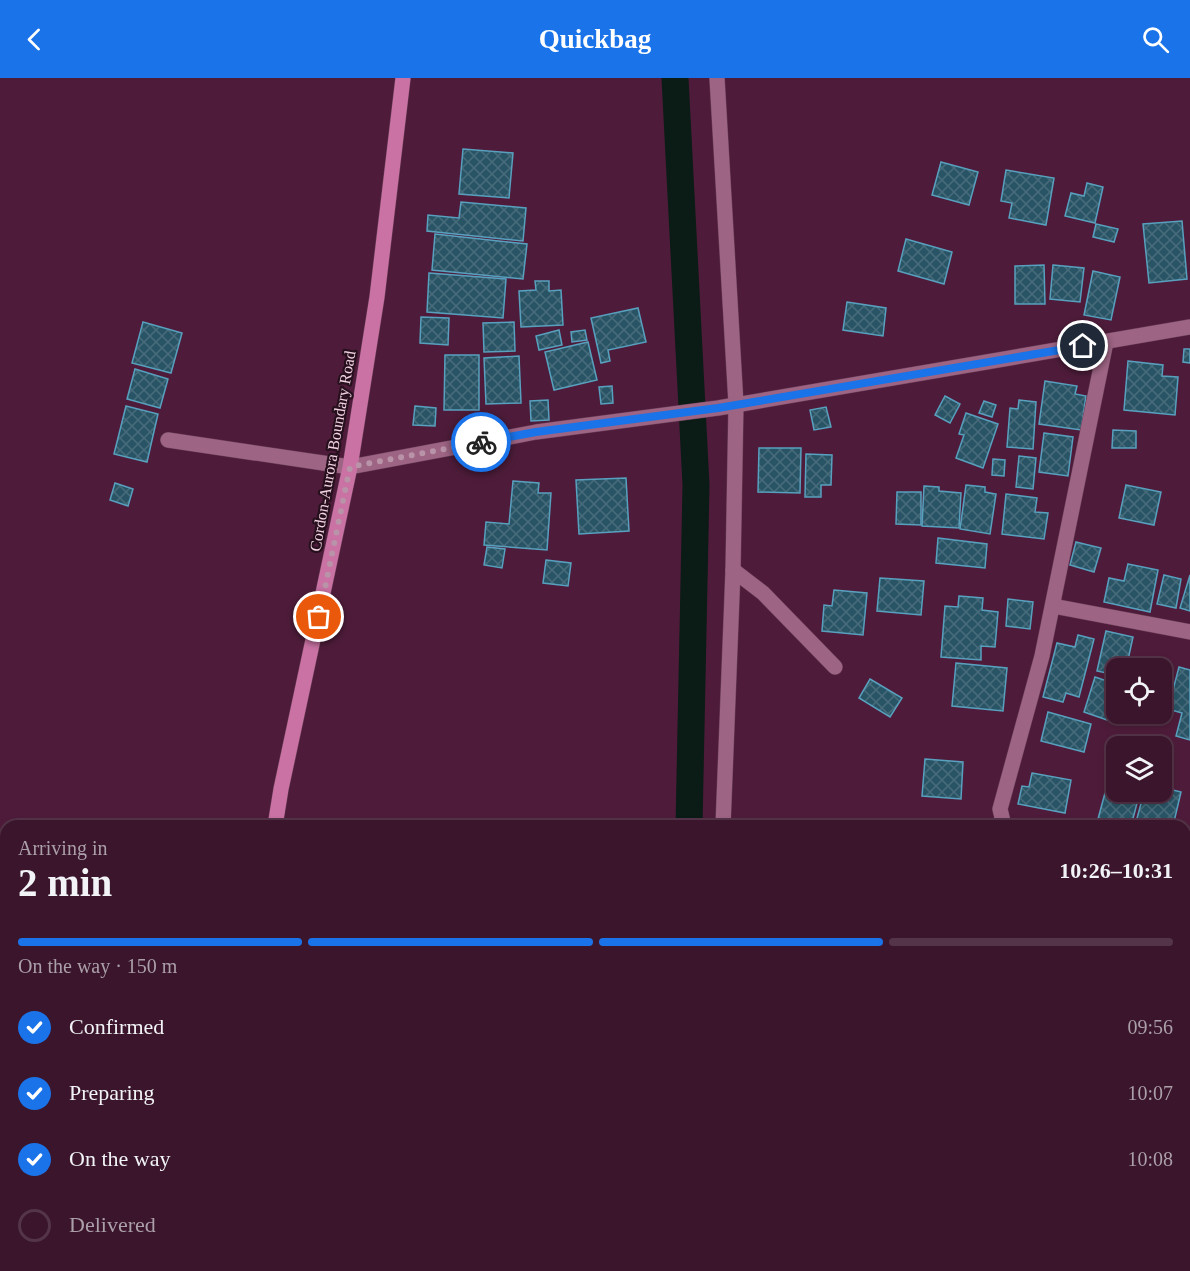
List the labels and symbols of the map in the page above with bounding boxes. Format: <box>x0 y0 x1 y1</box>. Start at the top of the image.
pin <box>1057 320 1108 371</box>
street label: Cordon-Aurora Boundary Road <box>306 349 360 553</box>
courier <box>451 412 511 472</box>
pin <box>293 591 344 642</box>

